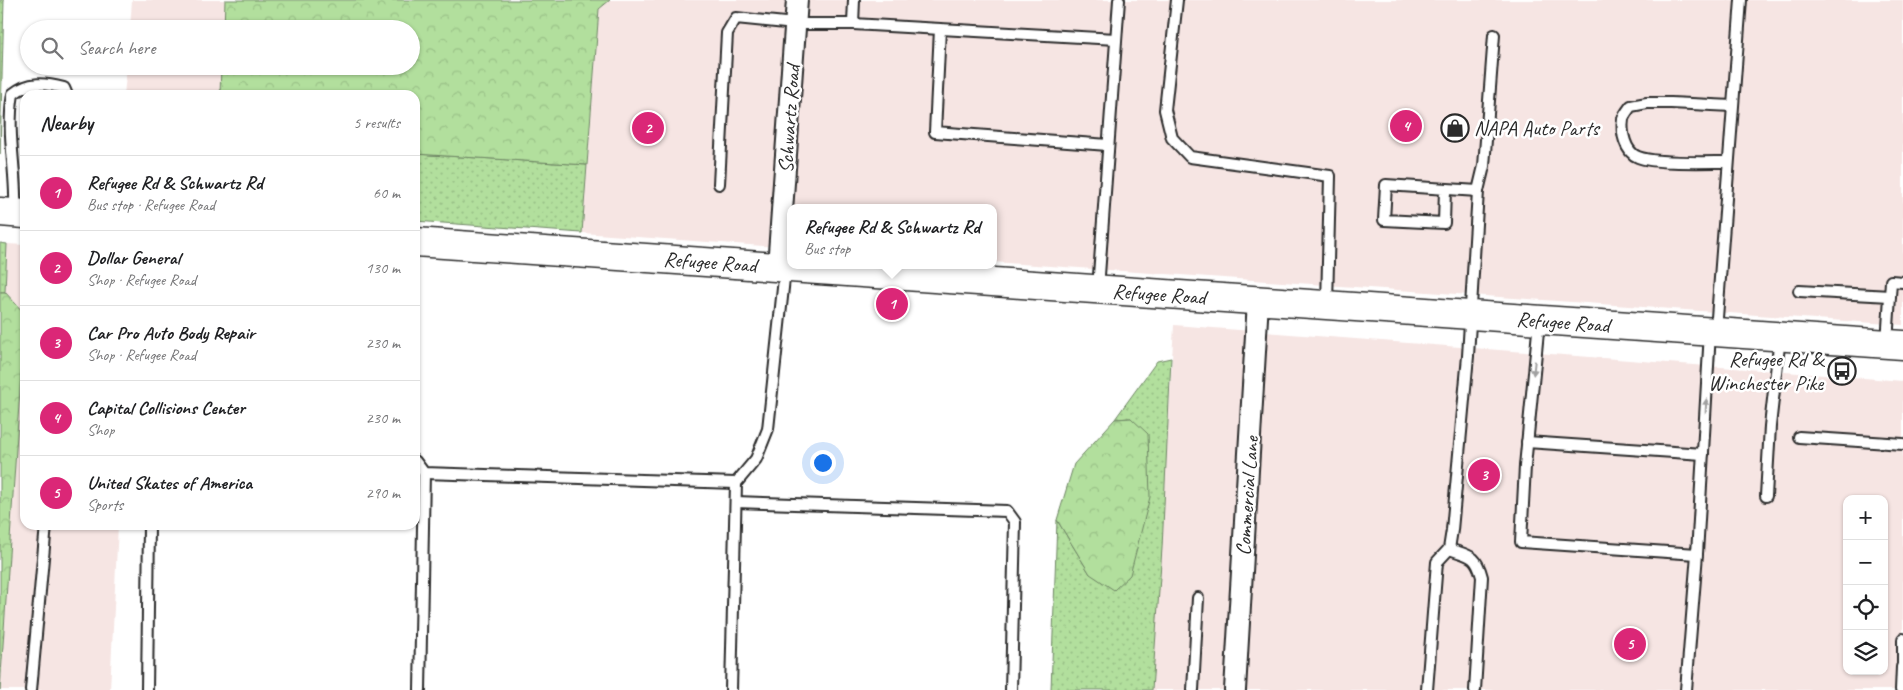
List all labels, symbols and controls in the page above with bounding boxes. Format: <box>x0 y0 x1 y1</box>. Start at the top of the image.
search box <box>20 20 420 75</box>
icon: search <box>38 34 66 62</box>
text: Search here <box>78 36 155 60</box>
street label: Schwartz Road <box>772 60 806 174</box>
pin: 4 <box>1390 107 1422 145</box>
pin: 2 <box>632 109 664 147</box>
text: Nearby <box>40 110 93 136</box>
text: 5 results <box>353 113 400 133</box>
shop icon: NAPA Auto Parts <box>1440 113 1470 143</box>
place label: NAPA Auto Parts <box>1474 115 1601 141</box>
text: Refugee Rd & Schwartz Rd <box>87 171 263 195</box>
text: 1 <box>52 183 60 203</box>
text: 60 m <box>373 183 400 203</box>
text: Bus stop · Refugee Road <box>87 195 215 215</box>
popup <box>787 204 997 269</box>
text: Refugee Rd & Schwartz Rd <box>804 215 980 239</box>
text: Bus stop <box>804 239 850 259</box>
text: Dollar General <box>87 246 180 270</box>
street label: Refugee Road <box>663 246 761 278</box>
text: 2 <box>52 258 60 278</box>
text: 130 m <box>366 258 400 278</box>
text: Shop · Refugee Road <box>87 270 196 290</box>
street label: Refugee Road <box>1112 278 1210 310</box>
pin: 1 <box>876 285 908 323</box>
street label: Refugee Road <box>1516 306 1614 338</box>
text: Car Pro Auto Body Repair <box>87 321 255 345</box>
text: 3 <box>52 333 60 353</box>
text: 230 m <box>366 333 400 353</box>
text: Shop · Refugee Road <box>87 345 196 365</box>
place label: Refugee Rd & Winchester Pike <box>1708 346 1825 396</box>
bus stop icon: Refugee Rd & Winchester Pike <box>1827 356 1857 386</box>
one-way arrow <box>1530 361 1538 377</box>
text: Capital Collisions Center <box>87 396 245 420</box>
one-way arrow <box>1702 397 1710 413</box>
text: 4 <box>52 408 60 428</box>
text: 230 m <box>366 408 400 428</box>
text: Shop <box>87 420 114 440</box>
street label: Commercial Lane <box>1230 434 1264 556</box>
your location <box>810 450 836 476</box>
pin: 3 <box>1468 456 1500 494</box>
text: United Skates of America <box>87 471 252 495</box>
text: 5 <box>53 483 59 503</box>
text: 290 m <box>366 483 400 503</box>
text: Sports <box>87 495 123 515</box>
map controls <box>1843 495 1888 675</box>
button: + <box>1843 495 1888 540</box>
button: − <box>1843 540 1888 585</box>
button: locate <box>1843 585 1888 630</box>
pin: 5 <box>1614 625 1646 663</box>
button: layers <box>1843 630 1888 675</box>

